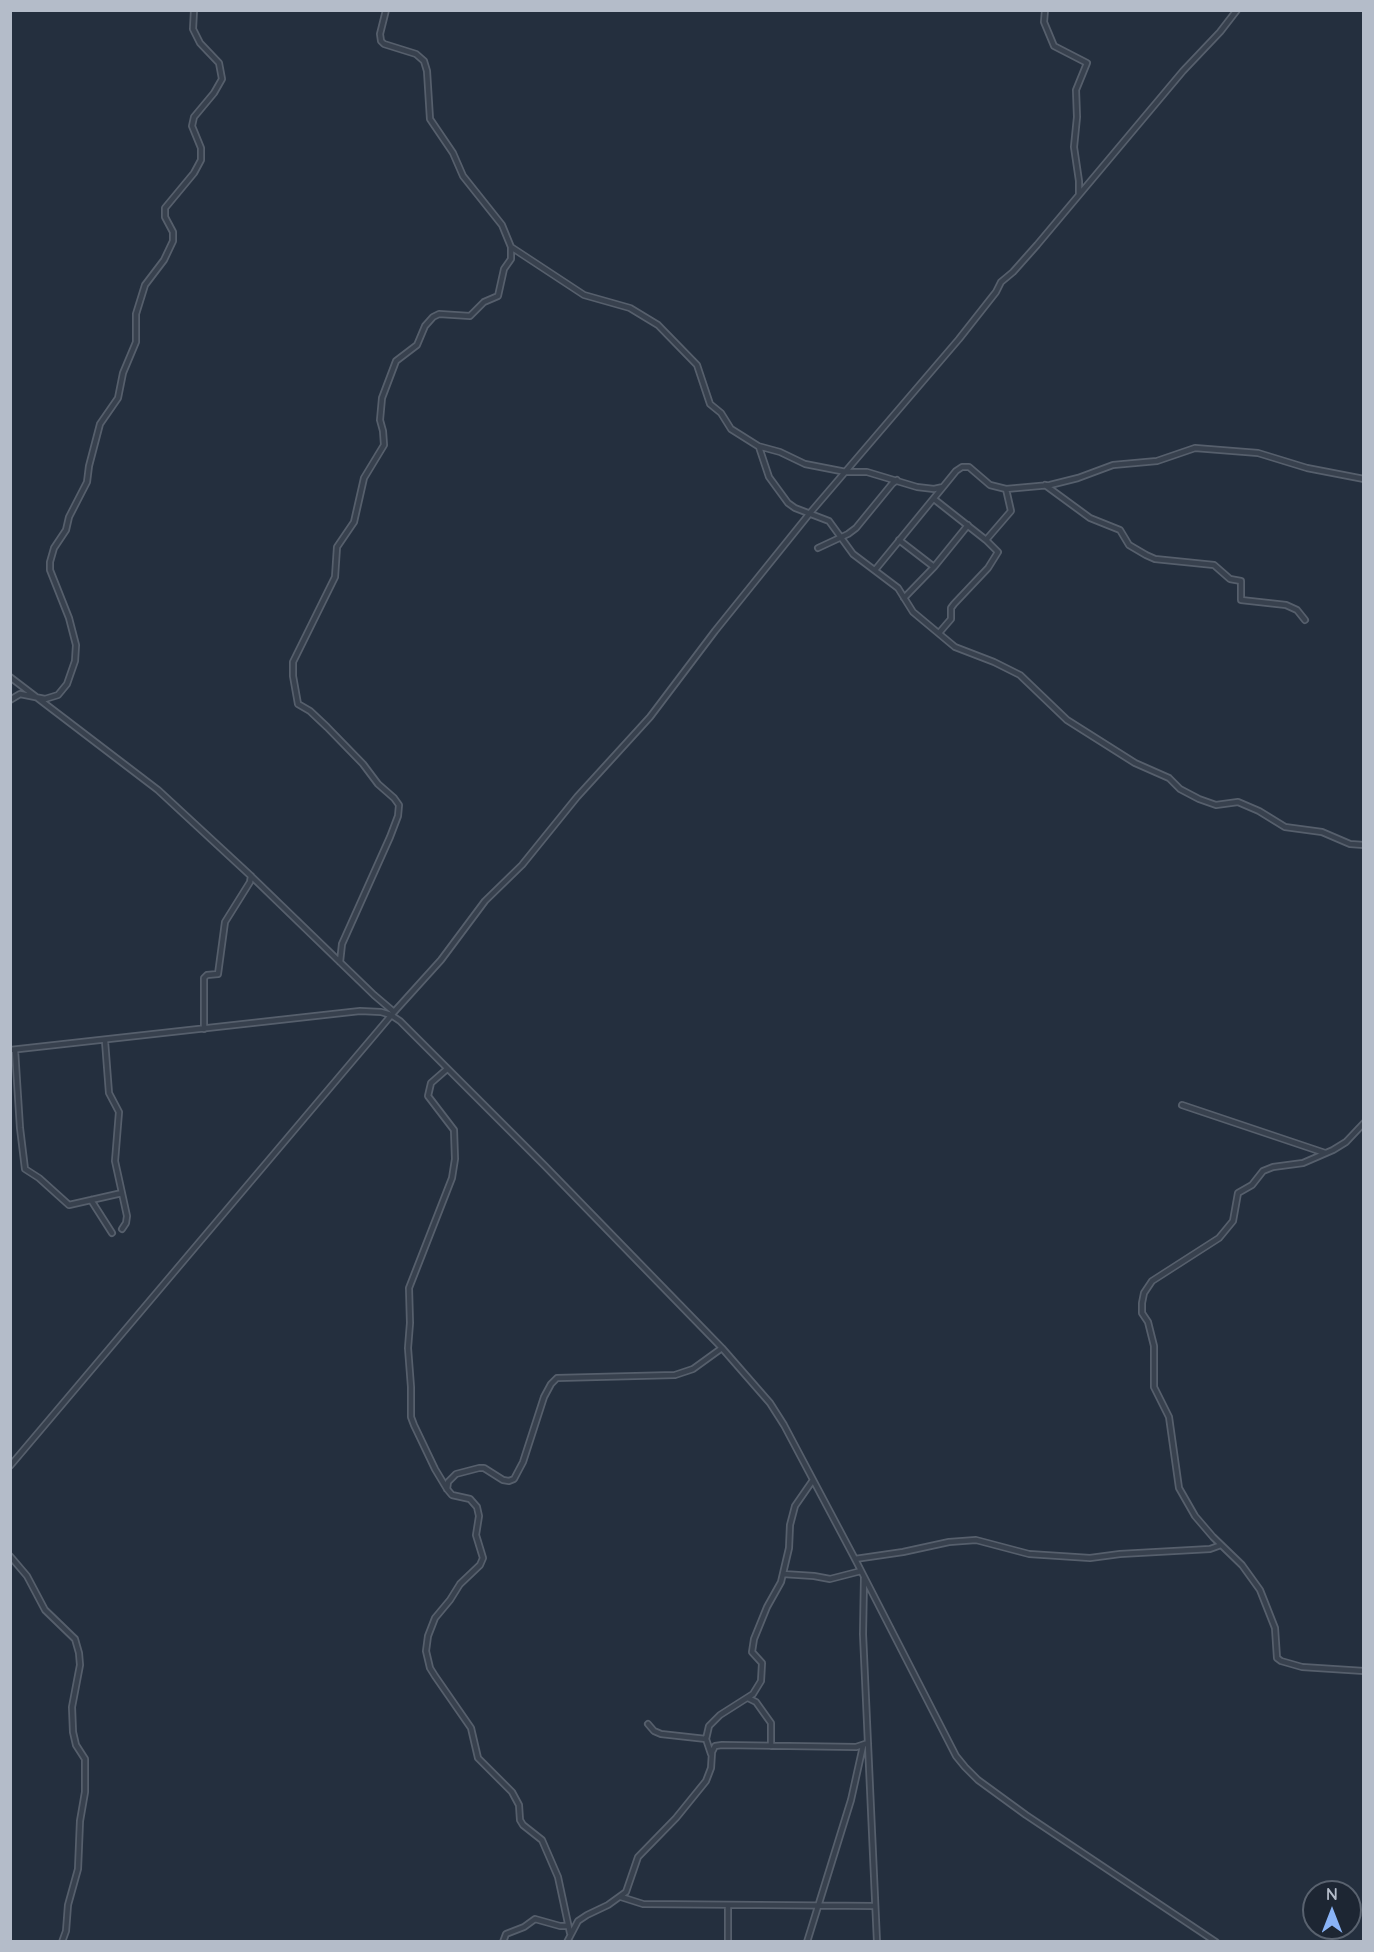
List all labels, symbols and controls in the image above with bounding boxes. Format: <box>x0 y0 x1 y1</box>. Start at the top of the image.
north arrow <box>1302 1880 1362 1940</box>
text: N <box>1326 1884 1338 1904</box>

